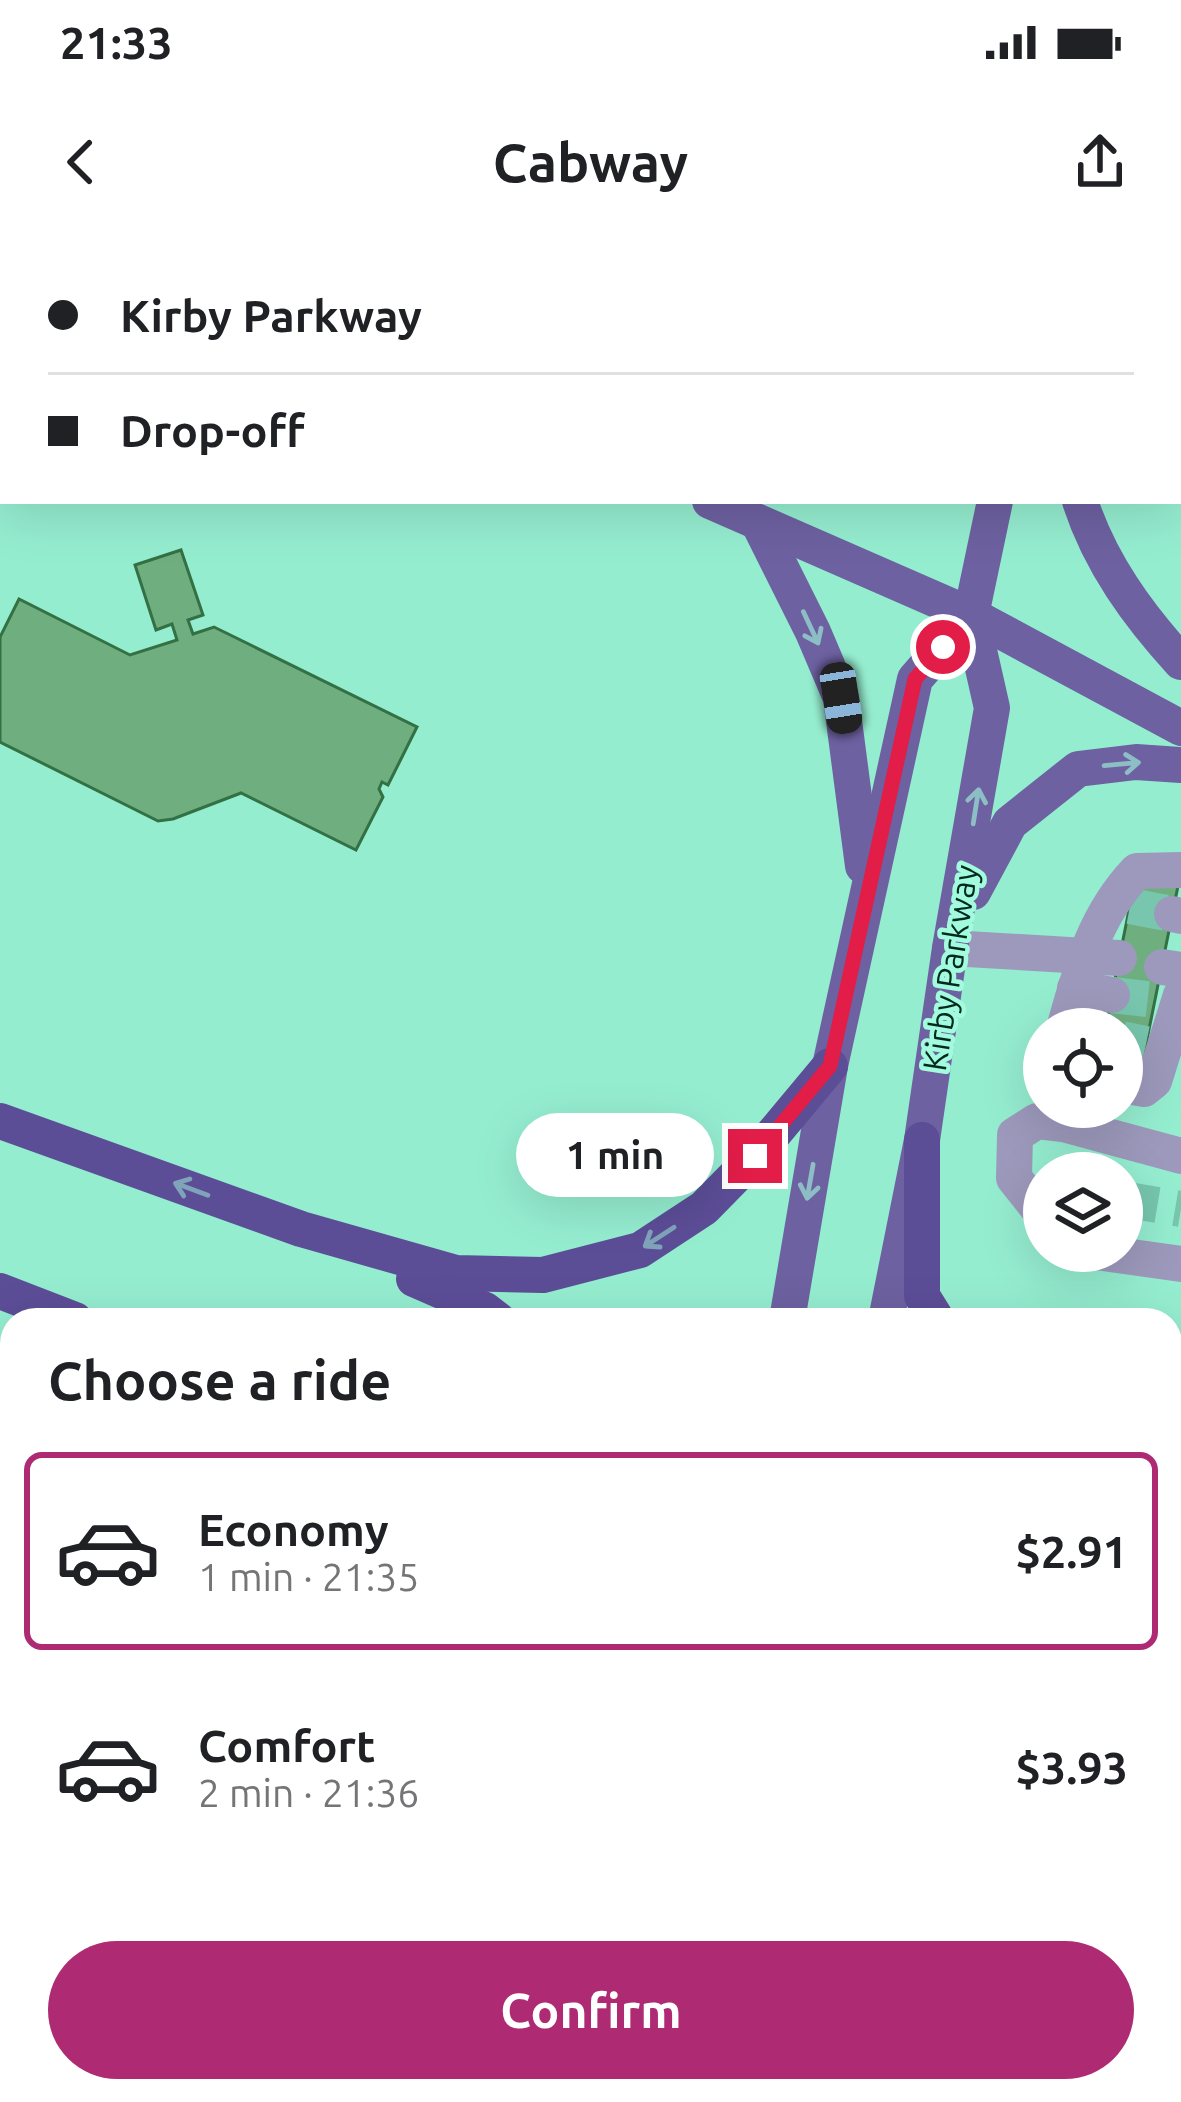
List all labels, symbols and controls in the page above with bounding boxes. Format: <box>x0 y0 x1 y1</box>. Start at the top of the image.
text: 21:33 <box>60 17 173 68</box>
icon: back <box>48 129 114 195</box>
icon: share <box>1067 129 1133 195</box>
text: Cabway <box>493 132 688 192</box>
text: Kirby Parkway <box>120 290 422 341</box>
text: Drop-off <box>120 405 305 456</box>
one-way arrow <box>801 609 823 645</box>
route start <box>916 620 970 674</box>
car <box>818 660 864 736</box>
one-way arrow <box>1102 752 1141 775</box>
one-way arrow <box>965 787 988 826</box>
street label: Kirby Parkway <box>915 862 984 1074</box>
map controls <box>1023 1008 1143 1272</box>
button: locate <box>1023 1008 1143 1128</box>
callout: 1 min <box>515 1114 713 1198</box>
route end <box>728 1129 782 1183</box>
text: 1 min <box>566 1133 664 1176</box>
button: layers <box>1023 1152 1143 1272</box>
one-way arrow <box>798 1162 821 1201</box>
one-way arrow <box>173 1177 210 1199</box>
one-way arrow <box>643 1225 677 1250</box>
text: Choose a ride <box>48 1350 391 1410</box>
icon: car <box>54 1497 162 1605</box>
text: Economy <box>198 1504 389 1555</box>
text: $2.91 <box>1015 1526 1128 1577</box>
text: 1 min · 21:35 <box>198 1555 419 1598</box>
icon: car <box>54 1713 162 1821</box>
text: Comfort <box>198 1720 375 1771</box>
text: $3.93 <box>1015 1742 1128 1793</box>
text: 2 min · 21:36 <box>198 1771 419 1814</box>
button: Confirm <box>48 1941 1134 2079</box>

